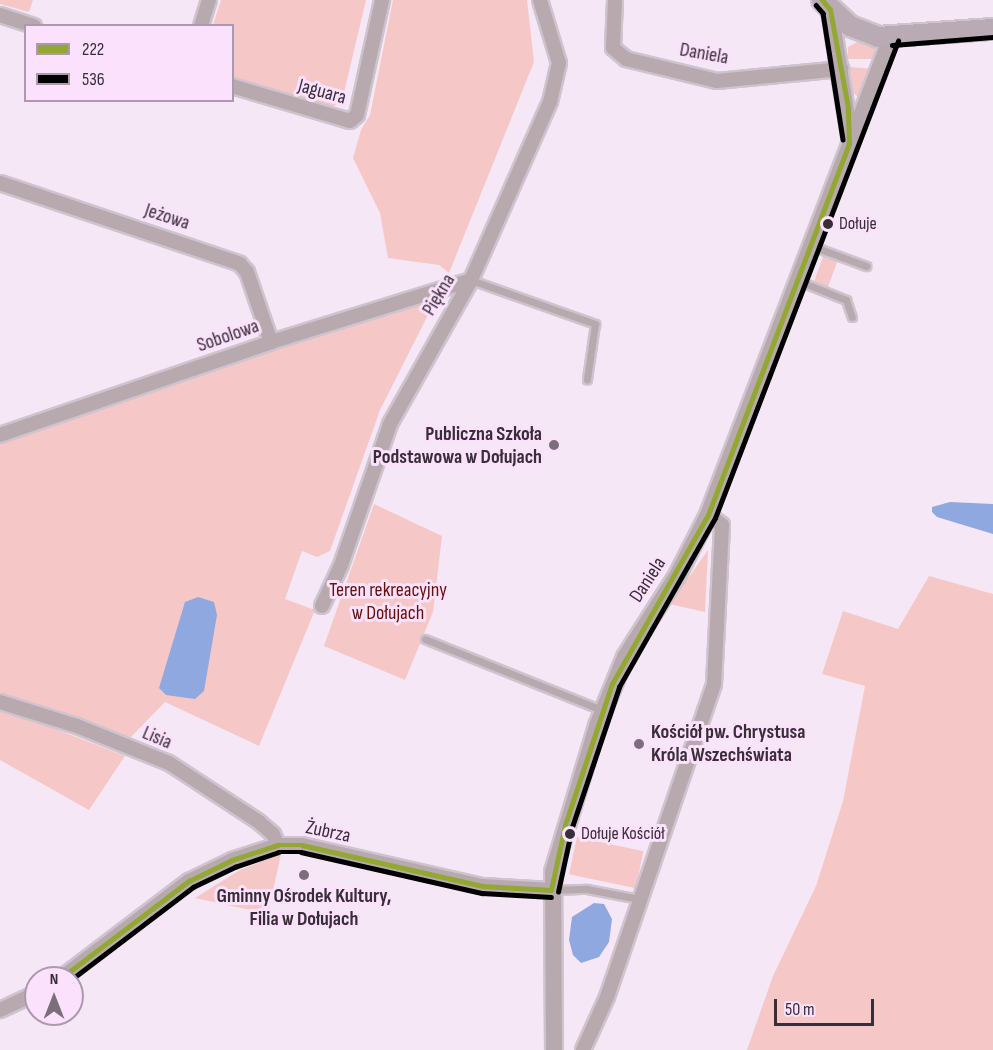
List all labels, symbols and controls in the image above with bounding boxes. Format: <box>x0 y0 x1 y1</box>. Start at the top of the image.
legend <box>24 24 234 102</box>
street label: Daniela <box>678 38 730 70</box>
text: 222 <box>82 39 104 60</box>
text: 536 <box>82 69 105 90</box>
street label: Jaguara <box>295 74 349 110</box>
street label: Jeżowa <box>141 198 193 236</box>
place label: Dołuje <box>839 213 877 235</box>
marker: Dołuje <box>822 218 834 230</box>
street label: Piękna <box>417 270 461 320</box>
street label: Sobolowa <box>194 314 262 358</box>
place label: Publiczna Szkoła Podstawowa w Dołujach <box>373 422 542 469</box>
marker: Publiczna Szkoła Podstawowa w Dołujach <box>547 438 561 452</box>
street label: Daniela <box>625 553 671 607</box>
park label: Teren rekreacyjny w Dołujach <box>329 579 447 626</box>
place label: Kościół pw. Chrystusa Króla Wszechświata <box>651 720 805 767</box>
street label: Lisia <box>139 721 175 755</box>
marker: Kościół pw. Chrystusa Króla Wszechświata <box>632 737 646 751</box>
street label: Żubrza <box>303 816 353 848</box>
place label: Dołuje Kościół <box>581 823 665 845</box>
marker: Dołuje Kościół <box>564 828 576 840</box>
marker: Gminny Ośrodek Kultury, Filia w Dołujach <box>297 868 311 882</box>
place label: Gminny Ośrodek Kultury, Filia w Dołujach <box>217 885 391 932</box>
north arrow <box>24 966 84 1026</box>
text: N <box>50 970 58 989</box>
scale bar <box>777 987 878 1025</box>
text: 50 m <box>785 999 815 1020</box>

